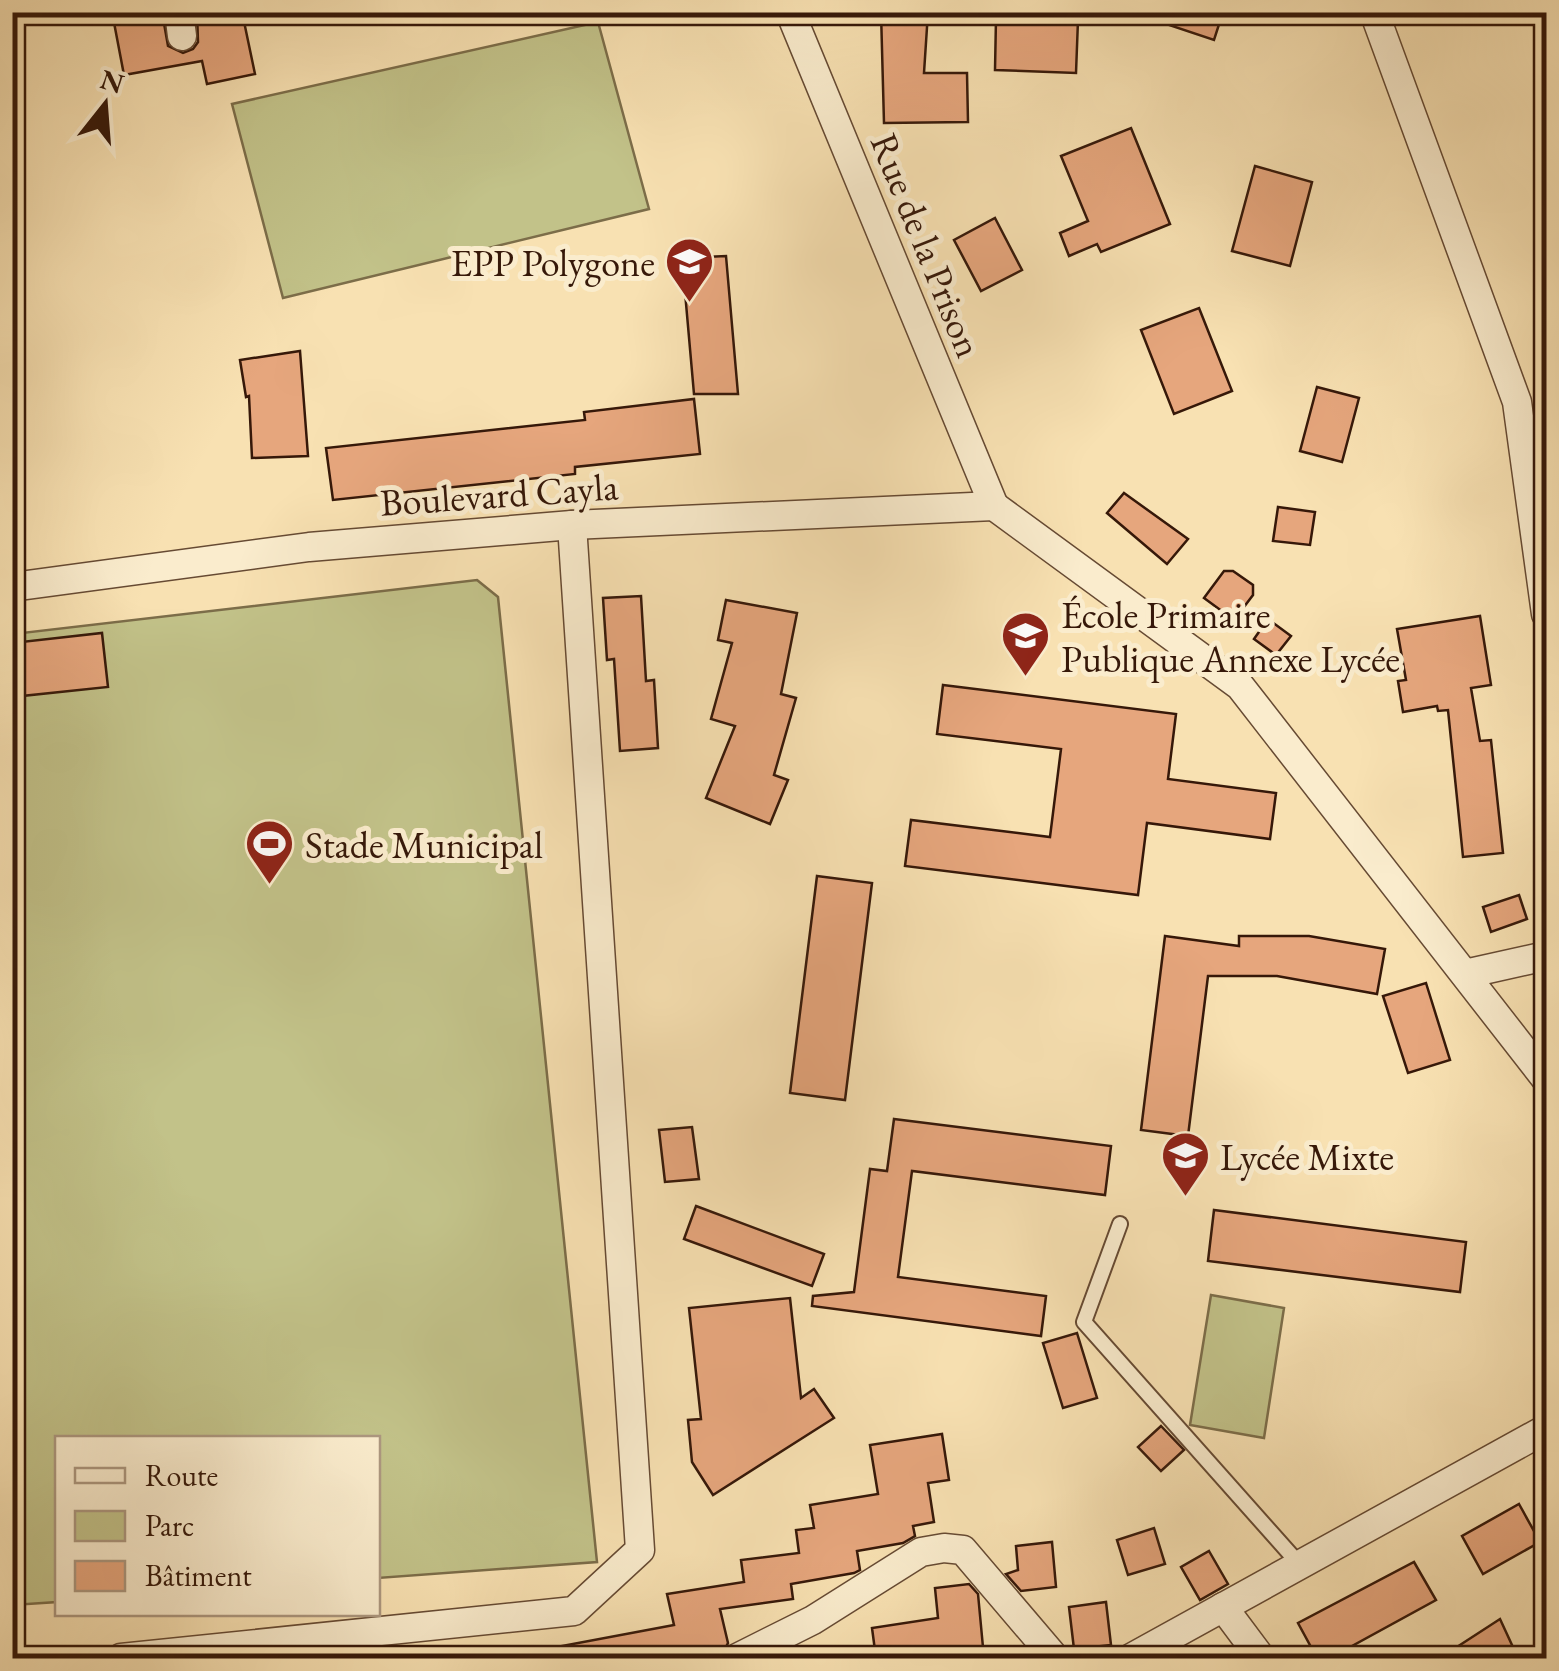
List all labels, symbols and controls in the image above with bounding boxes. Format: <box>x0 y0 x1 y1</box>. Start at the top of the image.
north arrow <box>55 55 155 155</box>
text: N <box>96 61 129 102</box>
street label: Rue de la Prison <box>860 126 994 364</box>
school or university icon: EPP Polygone <box>664 236 716 304</box>
place label: EPP Polygone <box>451 238 655 287</box>
street label: Boulevard Cayla <box>378 461 621 527</box>
place label: École Primaire Publique Annexe Lycée <box>1061 590 1400 683</box>
school or university icon: École Primaire Publique Annexe Lycée <box>1000 610 1052 678</box>
sports icon: Stade Municipal <box>244 818 296 886</box>
place label: Stade Municipal <box>305 820 543 869</box>
school or university icon: Lycée Mixte <box>1159 1130 1211 1198</box>
place label: Lycée Mixte <box>1220 1132 1394 1181</box>
legend <box>55 1436 380 1616</box>
text: Route <box>145 1456 218 1495</box>
text: Parc <box>145 1506 194 1545</box>
text: Bâtiment <box>145 1556 252 1595</box>

